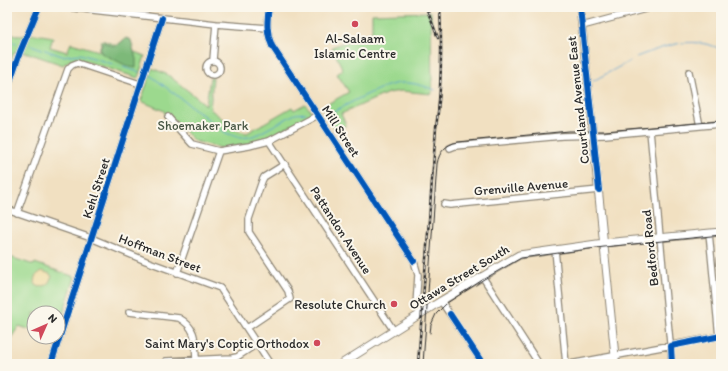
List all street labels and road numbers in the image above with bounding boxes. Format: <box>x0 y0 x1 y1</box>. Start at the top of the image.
street label: Courtland Avenue East <box>564 35 592 165</box>
street label: Mill Street <box>319 102 363 160</box>
street label: Kehl Street <box>79 156 113 220</box>
street label: Grenville Avenue <box>473 175 569 199</box>
street label: Pattandon Avenue <box>307 183 375 277</box>
street label: Bedford Road <box>639 209 661 287</box>
street label: Hoffman Street <box>117 230 203 276</box>
street label: Ottawa Street South <box>406 241 512 313</box>

